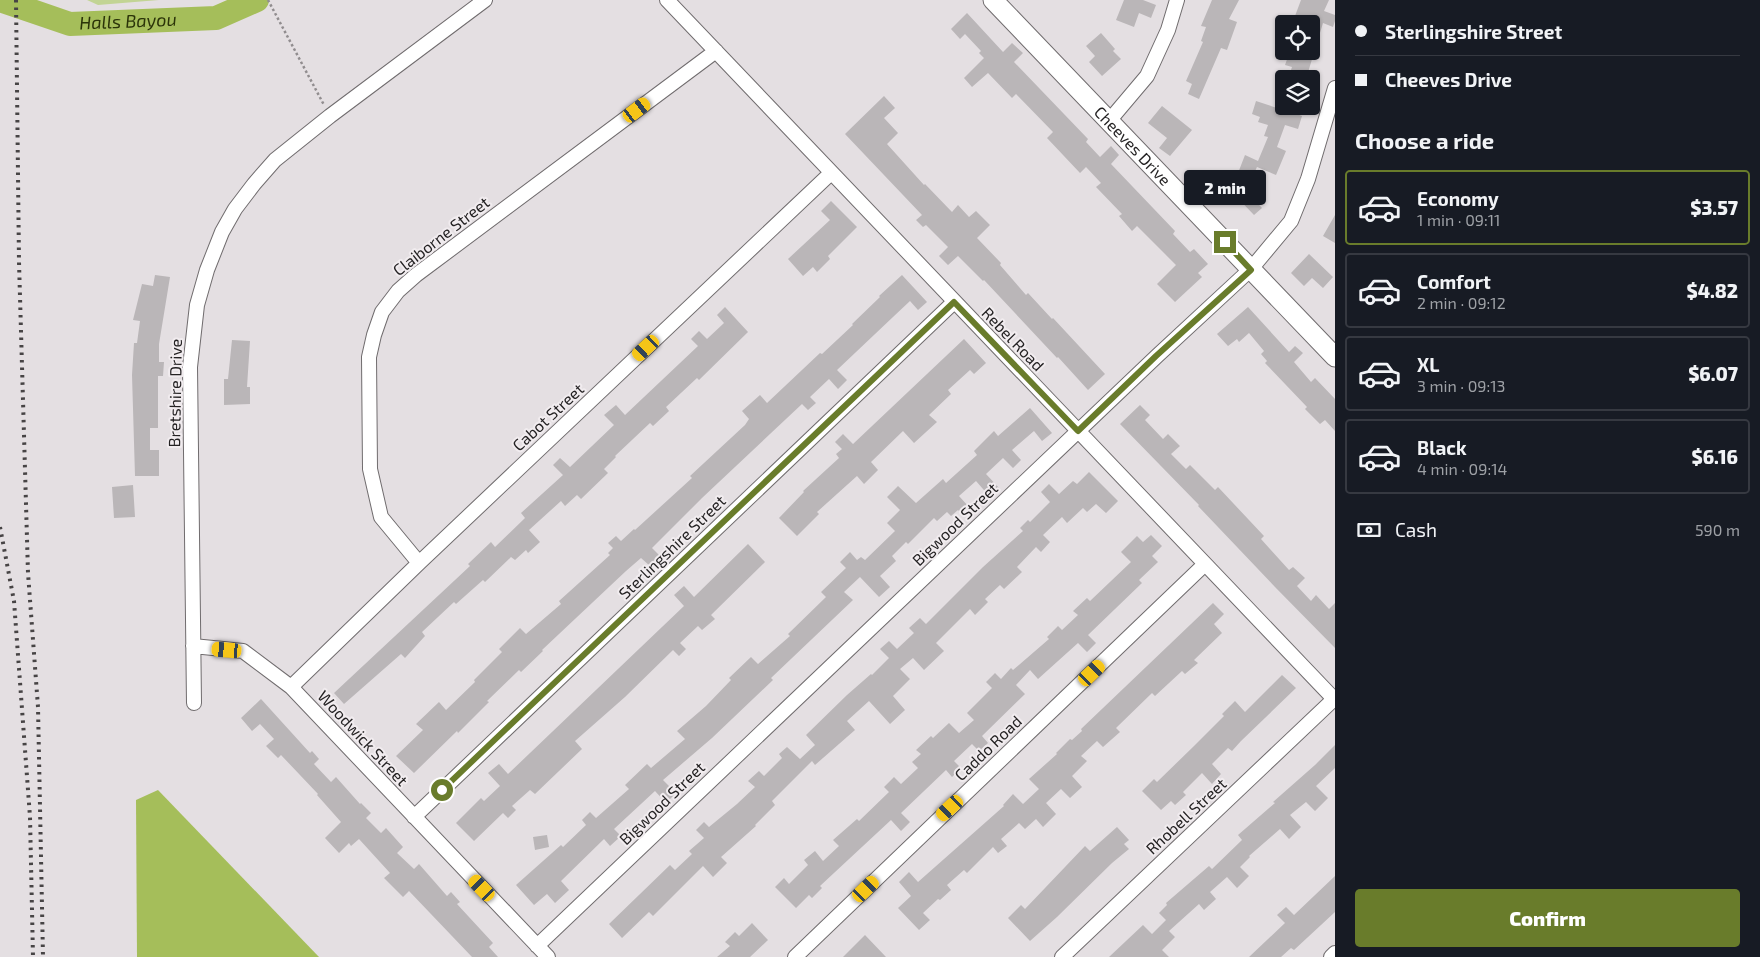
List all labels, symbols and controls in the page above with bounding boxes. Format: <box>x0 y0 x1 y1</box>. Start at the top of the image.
water label: Halls Bayou <box>79 8 177 34</box>
map controls <box>1275 15 1320 115</box>
button: locate <box>1275 15 1320 60</box>
text: Sterlingshire Street <box>1385 20 1562 43</box>
text: Cheeves Drive <box>1385 68 1512 91</box>
button: layers <box>1275 70 1320 115</box>
car <box>620 95 653 125</box>
street label: Cheeves Drive <box>1091 102 1175 189</box>
text: Choose a ride <box>1355 127 1494 153</box>
callout: 2 min <box>1184 170 1266 204</box>
text: 2 min <box>1204 178 1246 197</box>
icon: car <box>1357 185 1402 230</box>
text: Economy <box>1417 187 1499 210</box>
street label: Claiborne Street <box>389 192 493 279</box>
text: $3.57 <box>1690 196 1738 219</box>
text: 1 min · 09:11 <box>1417 210 1500 229</box>
route end <box>1214 231 1236 253</box>
icon: car <box>1357 268 1402 313</box>
text: Comfort <box>1417 270 1491 293</box>
text: $4.82 <box>1686 279 1738 302</box>
text: 2 min · 09:12 <box>1417 293 1506 312</box>
street label: Rebel Road <box>978 303 1048 374</box>
car <box>629 332 662 364</box>
street label: Bretshire Drive <box>164 339 185 447</box>
icon: car <box>1357 351 1402 396</box>
text: XL <box>1417 353 1439 376</box>
text: $6.07 <box>1688 362 1738 385</box>
text: 3 min · 09:13 <box>1417 376 1506 395</box>
street label: Cabot Street <box>508 379 587 454</box>
icon: car <box>1357 434 1402 479</box>
text: Black <box>1417 436 1467 459</box>
text: $6.16 <box>1692 445 1738 468</box>
text: 4 min · 09:14 <box>1417 459 1507 478</box>
street label: Bigwood Street <box>908 478 1001 569</box>
street label: Sterlingshire Street <box>614 491 729 603</box>
icon: cash <box>1355 516 1383 544</box>
text: Cash <box>1395 518 1437 541</box>
text: 590 m <box>1695 520 1740 539</box>
car <box>211 641 242 659</box>
car <box>1076 657 1108 689</box>
street label: Woodwick Street <box>314 686 412 789</box>
street label: Caddo Road <box>950 711 1025 784</box>
street label: Bigwood Street <box>615 757 708 848</box>
street label: Rhobell Street <box>1141 774 1230 858</box>
route start <box>431 779 453 801</box>
car <box>933 792 966 824</box>
car <box>466 872 497 904</box>
car <box>849 873 882 905</box>
button: Confirm <box>1355 889 1740 947</box>

